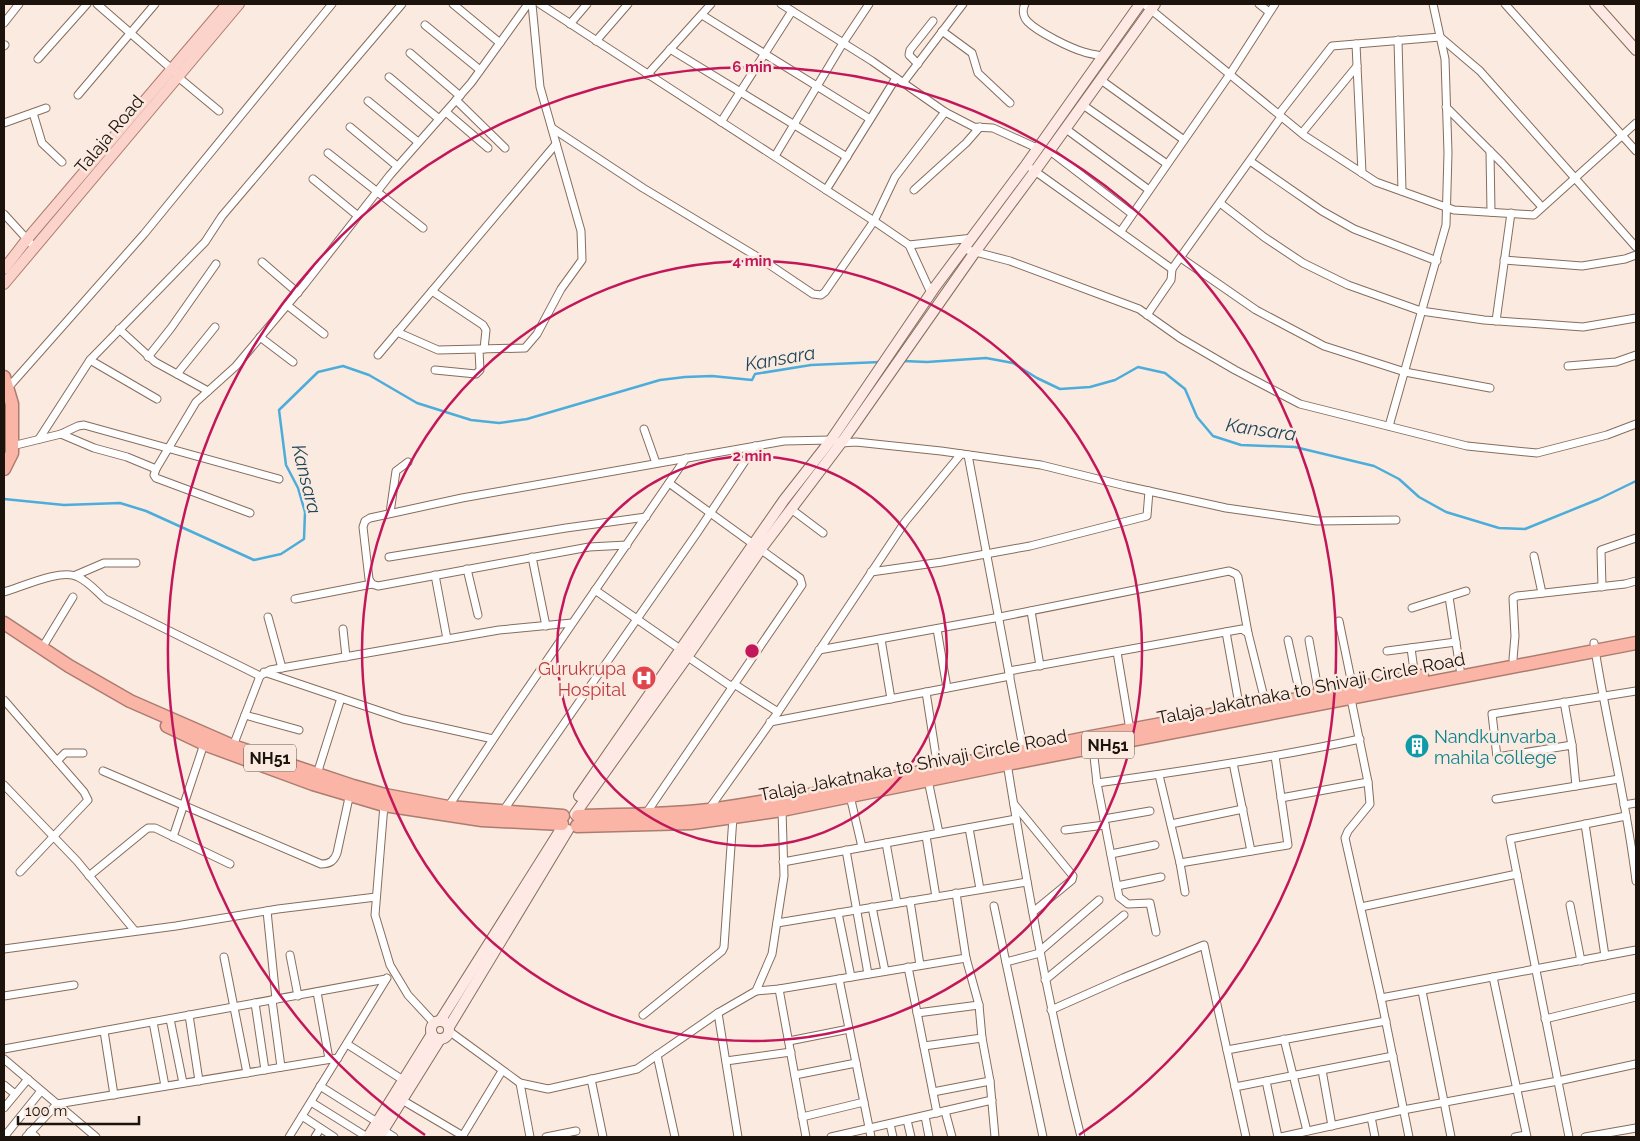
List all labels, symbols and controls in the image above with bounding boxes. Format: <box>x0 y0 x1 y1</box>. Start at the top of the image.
text: 6 min <box>732 58 772 76</box>
street label: Talaja Road <box>70 91 148 177</box>
text: 4 min <box>732 252 772 270</box>
water label: Kansara <box>743 341 817 375</box>
water label: Kansara <box>1224 413 1298 445</box>
water label: Kansara <box>288 442 326 516</box>
text: 2 min <box>733 447 771 465</box>
centre of rings <box>743 642 761 660</box>
street label: Talaja Jakatnaka to Shivaji Circle Road <box>1155 648 1467 728</box>
place label: Gurukrupa Hospital <box>538 658 626 700</box>
hospital icon: Gurukrupa Hospital <box>631 665 657 691</box>
street label: Talaja Jakatnaka to Shivaji Circle Road <box>757 725 1069 805</box>
place label: Nandkunvarba mahila college <box>1434 726 1557 768</box>
road number: NH51 <box>1082 732 1134 758</box>
building icon: Nandkunvarba mahila college <box>1404 733 1430 759</box>
road number: NH51 <box>244 744 296 771</box>
scale bar <box>18 1094 139 1126</box>
text: 100 m <box>25 1102 67 1120</box>

